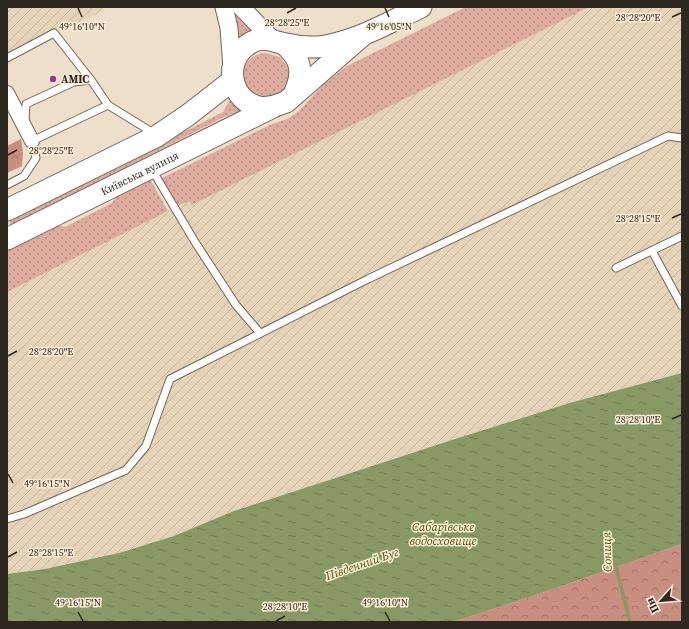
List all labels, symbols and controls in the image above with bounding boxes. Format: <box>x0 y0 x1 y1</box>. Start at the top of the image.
text: 28°28'20"E <box>616 11 660 24</box>
text: 28°28'25"E <box>265 16 309 29</box>
text: 49°16'10"N <box>59 20 105 33</box>
text: 49°16'05"N <box>366 20 412 33</box>
place label: АМІС <box>61 72 89 87</box>
marker: АМІС <box>48 74 58 84</box>
text: 28°28'25"E <box>29 144 73 157</box>
street label: Київська вулиця <box>98 147 181 199</box>
text: 28°28'15"E <box>616 212 660 225</box>
text: 28°28'20"E <box>29 345 73 358</box>
text: 28°28'10"E <box>616 413 660 426</box>
text: 49°16'15"N <box>24 477 70 490</box>
water label: Сабарівське водосховище <box>410 519 477 549</box>
water label: Сониця <box>598 532 616 572</box>
water label: Південний Буг <box>322 544 401 584</box>
text: 28°28'15"E <box>29 546 73 559</box>
north arrow <box>641 581 681 621</box>
text: Пн <box>642 595 663 616</box>
text: 49°16'15"N <box>55 596 101 609</box>
text: 49°16'10"N <box>362 596 408 609</box>
text: 28°28'10"E <box>263 600 307 613</box>

